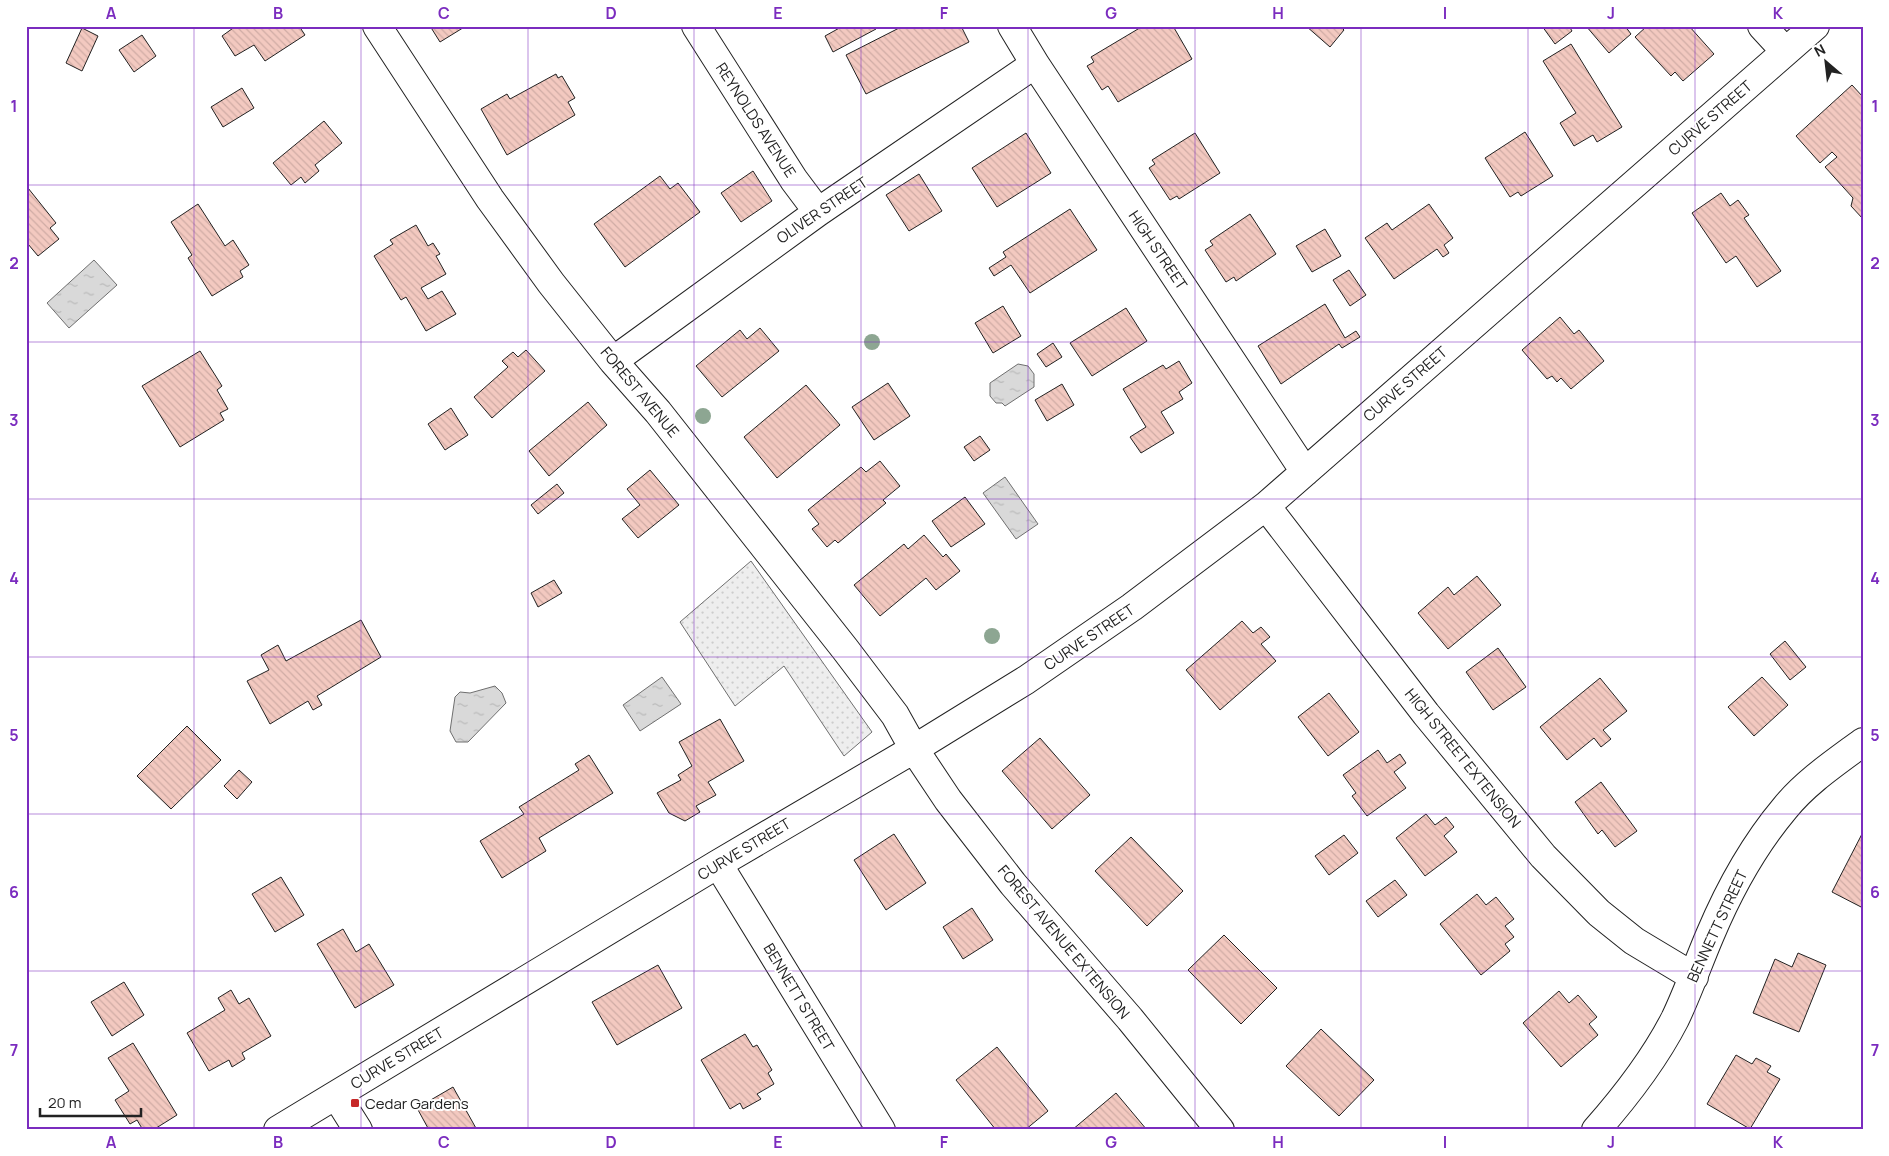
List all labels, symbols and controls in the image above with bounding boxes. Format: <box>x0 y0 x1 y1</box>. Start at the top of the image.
text: A <box>106 2 117 24</box>
text: B <box>273 2 283 24</box>
text: C <box>438 2 450 24</box>
text: D <box>605 2 617 24</box>
text: E <box>773 2 783 24</box>
text: F <box>940 2 949 24</box>
text: G <box>1105 2 1117 24</box>
text: H <box>1272 2 1284 24</box>
text: I <box>1443 2 1447 24</box>
text: J <box>1607 2 1615 24</box>
text: K <box>1773 2 1784 24</box>
north arrow <box>1802 38 1852 88</box>
text: N <box>1811 39 1829 61</box>
street label: REYNOLDS AVENUE <box>711 59 801 181</box>
street label: CURVE STREET <box>1663 76 1757 160</box>
text: 1 <box>10 95 18 117</box>
text: 1 <box>1871 95 1879 117</box>
street label: OLIVER STREET <box>772 172 872 248</box>
street label: HIGH STREET <box>1124 206 1192 294</box>
text: 2 <box>9 252 19 274</box>
text: 2 <box>1870 252 1880 274</box>
street label: FOREST AVENUE <box>596 342 684 442</box>
street label: CURVE STREET <box>1358 342 1452 426</box>
text: 3 <box>9 409 19 431</box>
text: 3 <box>1870 409 1880 431</box>
text: 4 <box>9 567 19 589</box>
text: 4 <box>1870 567 1880 589</box>
street label: CURVE STREET <box>1040 599 1138 675</box>
street label: HIGH STREET EXTENSION <box>1400 684 1526 832</box>
text: 5 <box>9 724 19 746</box>
text: 5 <box>1870 724 1880 746</box>
street label: CURVE STREET <box>694 813 794 885</box>
street label: FOREST AVENUE EXTENSION <box>993 861 1135 1023</box>
street label: BENNETT STREET <box>1682 866 1752 986</box>
text: 6 <box>9 881 19 903</box>
text: 6 <box>1870 881 1880 903</box>
street label: BENNETT STREET <box>759 939 839 1055</box>
street label: CURVE STREET <box>347 1022 447 1094</box>
text: 7 <box>10 1039 18 1061</box>
text: 7 <box>1871 1039 1879 1061</box>
scale bar <box>40 1086 141 1118</box>
text: 20 m <box>48 1092 81 1113</box>
place label: Cedar Gardens <box>365 1093 469 1114</box>
marker: Cedar Gardens <box>349 1097 361 1109</box>
text: A <box>106 1131 117 1153</box>
text: B <box>273 1131 283 1153</box>
text: C <box>438 1131 450 1153</box>
text: D <box>605 1131 617 1153</box>
text: E <box>773 1131 783 1153</box>
text: F <box>940 1131 949 1153</box>
text: G <box>1105 1131 1117 1153</box>
text: H <box>1272 1131 1284 1153</box>
text: I <box>1443 1131 1447 1153</box>
text: J <box>1607 1131 1615 1153</box>
text: K <box>1773 1131 1784 1153</box>

